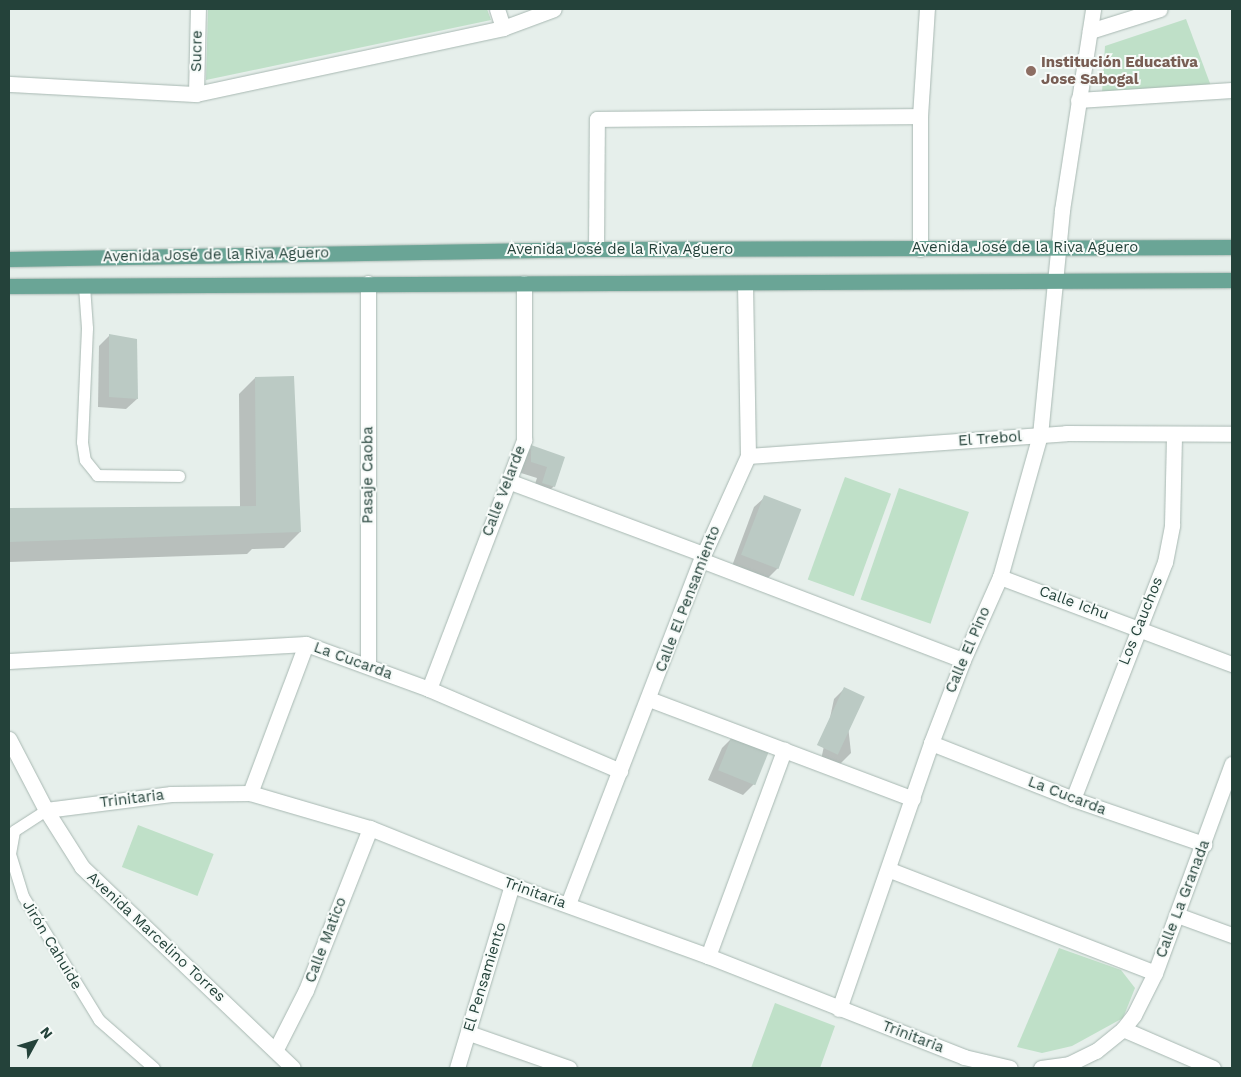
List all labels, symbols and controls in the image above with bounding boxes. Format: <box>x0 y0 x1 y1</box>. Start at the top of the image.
street label: Sucre <box>188 30 206 72</box>
place label: Institución Educativa Jose Sabogal <box>1041 53 1198 88</box>
marker: Institución Educativa Jose Sabogal <box>1025 65 1037 77</box>
street label: Avenida José de la Riva Aguero <box>911 239 1139 257</box>
street label: Avenida José de la Riva Aguero <box>506 241 734 259</box>
street label: Avenida José de la Riva Aguero <box>102 244 330 266</box>
street label: Pasaje Caoba <box>359 426 377 524</box>
street label: El Trebol <box>957 428 1023 450</box>
street label: Calle Velarde <box>478 443 530 539</box>
street label: Calle El Pensamiento <box>652 523 724 675</box>
street label: Los Cauchos <box>1115 574 1167 668</box>
street label: Calle Ichu <box>1037 582 1111 624</box>
street label: Calle El Pino <box>942 604 994 696</box>
street label: La Cucarda <box>311 638 395 684</box>
street label: La Cucarda <box>1025 773 1109 819</box>
street label: Trinitaria <box>99 786 165 812</box>
street label: Calle La Granada <box>1152 837 1214 961</box>
street label: Avenida Marcelino Torres <box>83 868 229 1006</box>
street label: Trinitaria <box>501 873 569 913</box>
street label: Calle Matico <box>301 895 351 985</box>
street label: Jirón Cahuide <box>18 897 86 993</box>
street label: El Pensamiento <box>460 920 510 1034</box>
north arrow <box>10 1017 60 1067</box>
street label: Trinitaria <box>880 1017 946 1057</box>
text: N <box>37 1023 56 1042</box>

